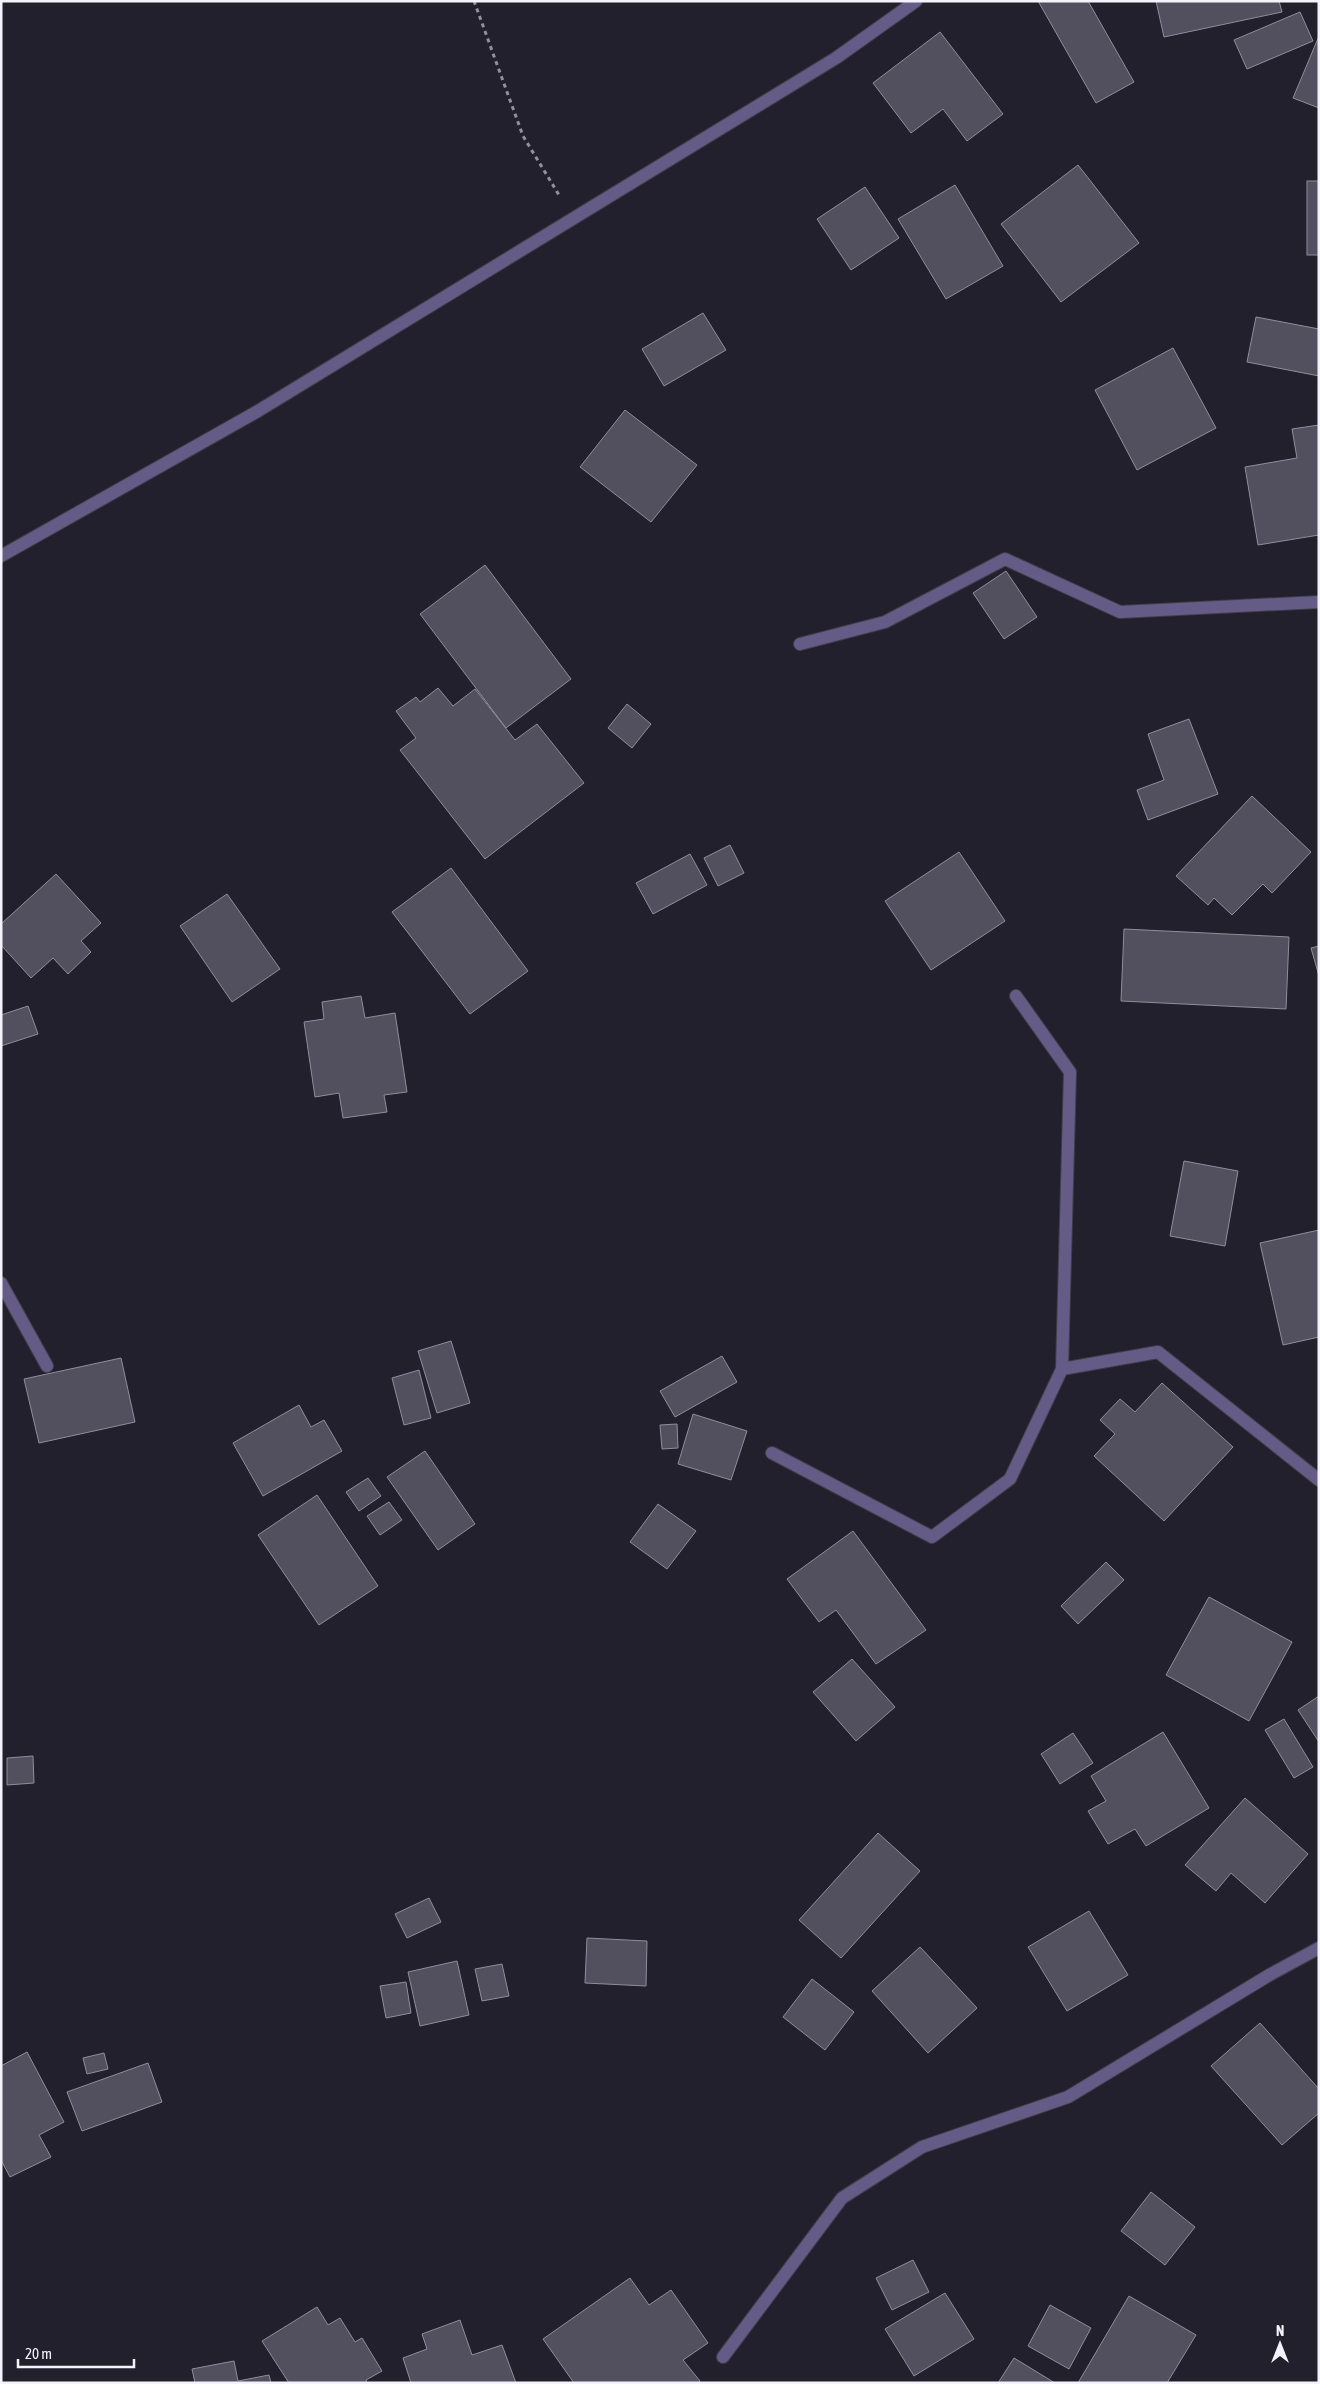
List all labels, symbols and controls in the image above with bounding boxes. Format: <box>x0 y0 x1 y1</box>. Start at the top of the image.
north arrow <box>1255 2319 1305 2369</box>
text: N <box>1276 2323 1284 2339</box>
scale bar <box>18 2336 134 2368</box>
text: 20 m <box>25 2345 52 2362</box>

